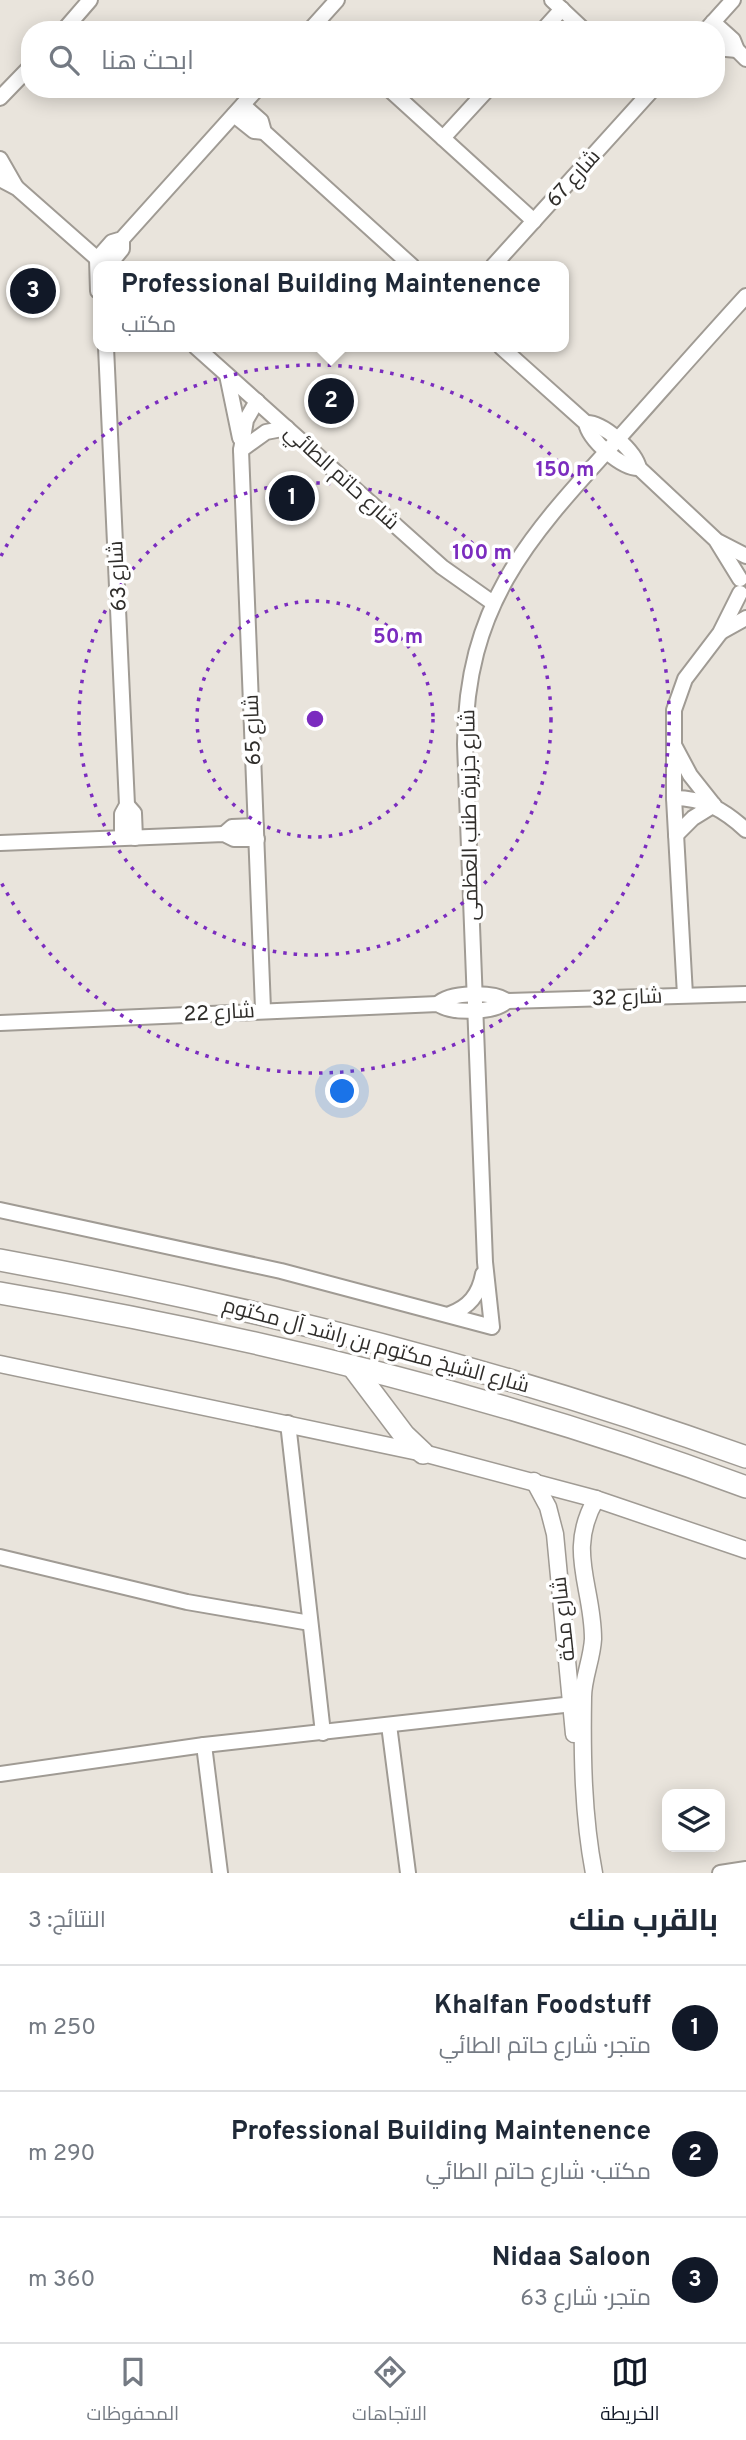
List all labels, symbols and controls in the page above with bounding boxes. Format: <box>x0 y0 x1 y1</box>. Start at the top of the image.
search box <box>21 21 725 98</box>
icon: search <box>45 41 83 79</box>
text: ابحث هنا <box>101 46 194 79</box>
street label: شارع 67 <box>541 144 607 214</box>
popup <box>93 261 569 352</box>
pin: 3 <box>10 265 56 317</box>
text: Professional Building Maintenence <box>121 269 541 302</box>
text: مكتب <box>121 312 176 341</box>
pin: 2 <box>308 375 354 427</box>
street label: شارع حاتم الطائي <box>277 419 404 538</box>
text: 150 m <box>536 457 594 484</box>
pin: 1 <box>269 472 315 524</box>
street label: شارع 63 <box>103 540 134 612</box>
text: 100 m <box>452 540 512 567</box>
text: 50 m <box>373 624 423 651</box>
street label: شارع 65 <box>239 694 268 766</box>
centre of rings <box>303 707 327 731</box>
street label: شارع جزيرة طنب العظمى <box>455 709 486 921</box>
street label: شارع 32 <box>591 984 663 1013</box>
street label: شارع 22 <box>183 998 255 1029</box>
your location <box>325 1074 359 1108</box>
street label: شارع الشيخ مكتوم بن راشد آل مكتوم <box>219 1292 532 1400</box>
street label: شارع مكة <box>547 1575 582 1663</box>
map controls <box>662 1789 725 1852</box>
button: layers <box>662 1789 725 1852</box>
text: بالقرب منك <box>569 1904 718 1941</box>
text: النتائج: 3 <box>28 1907 106 1936</box>
text: Khalfan Foodstuff <box>434 1990 651 2023</box>
text: 250 m <box>28 2014 96 2043</box>
text: 1 <box>690 2014 700 2043</box>
text: متجر · شارع حاتم الطائي <box>439 2033 651 2062</box>
text: Professional Building Maintenence <box>231 2116 651 2149</box>
text: 290 m <box>28 2140 95 2169</box>
text: 2 <box>688 2140 702 2169</box>
text: مكتب · شارع حاتم الطائي <box>426 2159 651 2188</box>
text: Nidaa Saloon <box>492 2242 651 2275</box>
text: 360 m <box>28 2266 95 2295</box>
text: 3 <box>688 2266 702 2295</box>
text: متجر · شارع 63 <box>520 2285 651 2314</box>
tab: المحفوظات <box>87 2353 179 2431</box>
tab: الاتجاهات <box>352 2353 427 2431</box>
tab: الخريطة <box>600 2353 660 2431</box>

